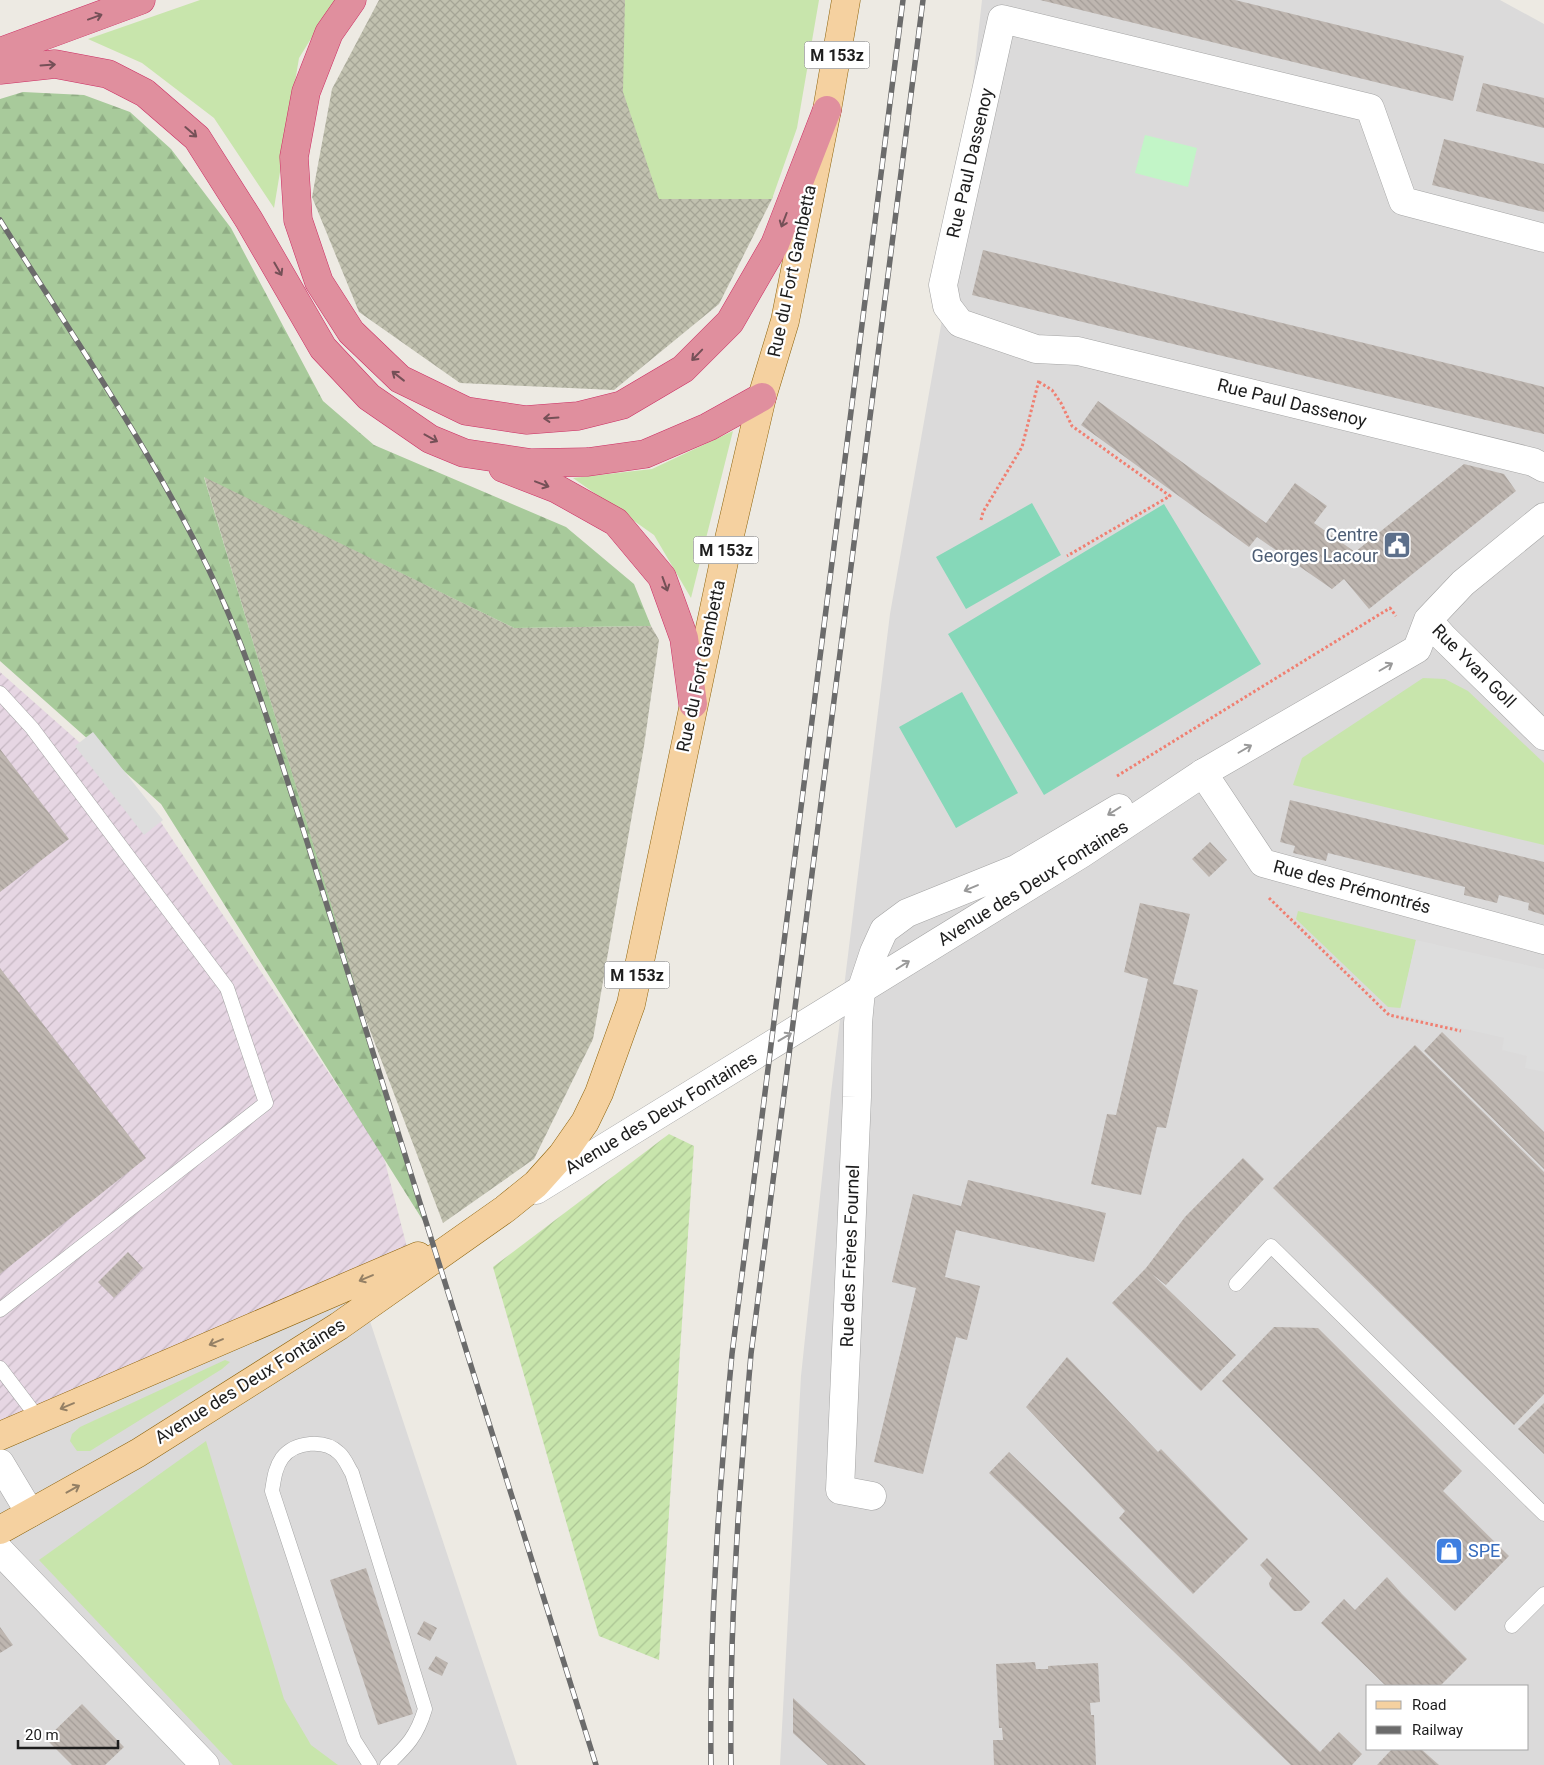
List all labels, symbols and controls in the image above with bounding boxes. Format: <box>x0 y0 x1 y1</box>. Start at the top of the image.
one-way arrow <box>87 12 102 21</box>
road number: M 153z <box>804 42 870 68</box>
one-way arrow <box>40 61 56 70</box>
street label: Rue Paul Dassenoy <box>942 85 997 240</box>
one-way arrow <box>184 126 197 138</box>
street label: Rue du Fort Gambetta <box>763 183 820 359</box>
one-way arrow <box>779 212 789 227</box>
one-way arrow <box>273 262 283 276</box>
one-way arrow <box>691 349 703 362</box>
one-way arrow <box>391 371 405 381</box>
street label: Rue Paul Dassenoy <box>1215 374 1369 431</box>
one-way arrow <box>544 413 560 423</box>
one-way arrow <box>423 433 438 443</box>
one-way arrow <box>535 480 550 489</box>
place label: Centre Georges Lacour <box>1251 524 1378 566</box>
public building icon: Centre Georges Lacour <box>1382 530 1412 560</box>
road number: M 153z <box>694 536 758 564</box>
one-way arrow <box>661 576 670 591</box>
street label: Rue du Fort Gambetta <box>672 578 729 754</box>
street label: Rue Yvan Goll <box>1428 619 1521 712</box>
one-way arrow <box>1378 661 1392 671</box>
one-way arrow <box>1238 743 1252 753</box>
one-way arrow <box>1107 806 1121 816</box>
street label: Avenue des Deux Fontaines <box>934 815 1132 950</box>
street label: Rue des Prémontrés <box>1271 855 1433 918</box>
one-way arrow <box>964 884 979 894</box>
one-way arrow <box>895 960 909 970</box>
road number: M 153z <box>604 962 670 988</box>
one-way arrow <box>777 1032 791 1042</box>
street label: Avenue des Deux Fontaines <box>561 1047 761 1178</box>
street label: Rue des Frères Fournel <box>836 1164 863 1348</box>
one-way arrow <box>359 1274 374 1284</box>
street label: Avenue des Deux Fontaines <box>151 1313 349 1448</box>
one-way arrow <box>209 1338 224 1348</box>
one-way arrow <box>60 1401 75 1411</box>
one-way arrow <box>65 1484 80 1494</box>
shop icon: SPE <box>1434 1536 1464 1566</box>
place label: SPE <box>1468 1540 1500 1561</box>
legend <box>1366 1685 1529 1750</box>
text: Road <box>1412 1696 1446 1714</box>
scale bar <box>18 1718 118 1750</box>
text: Railway <box>1412 1721 1463 1739</box>
text: 20 m <box>25 1726 59 1744</box>

